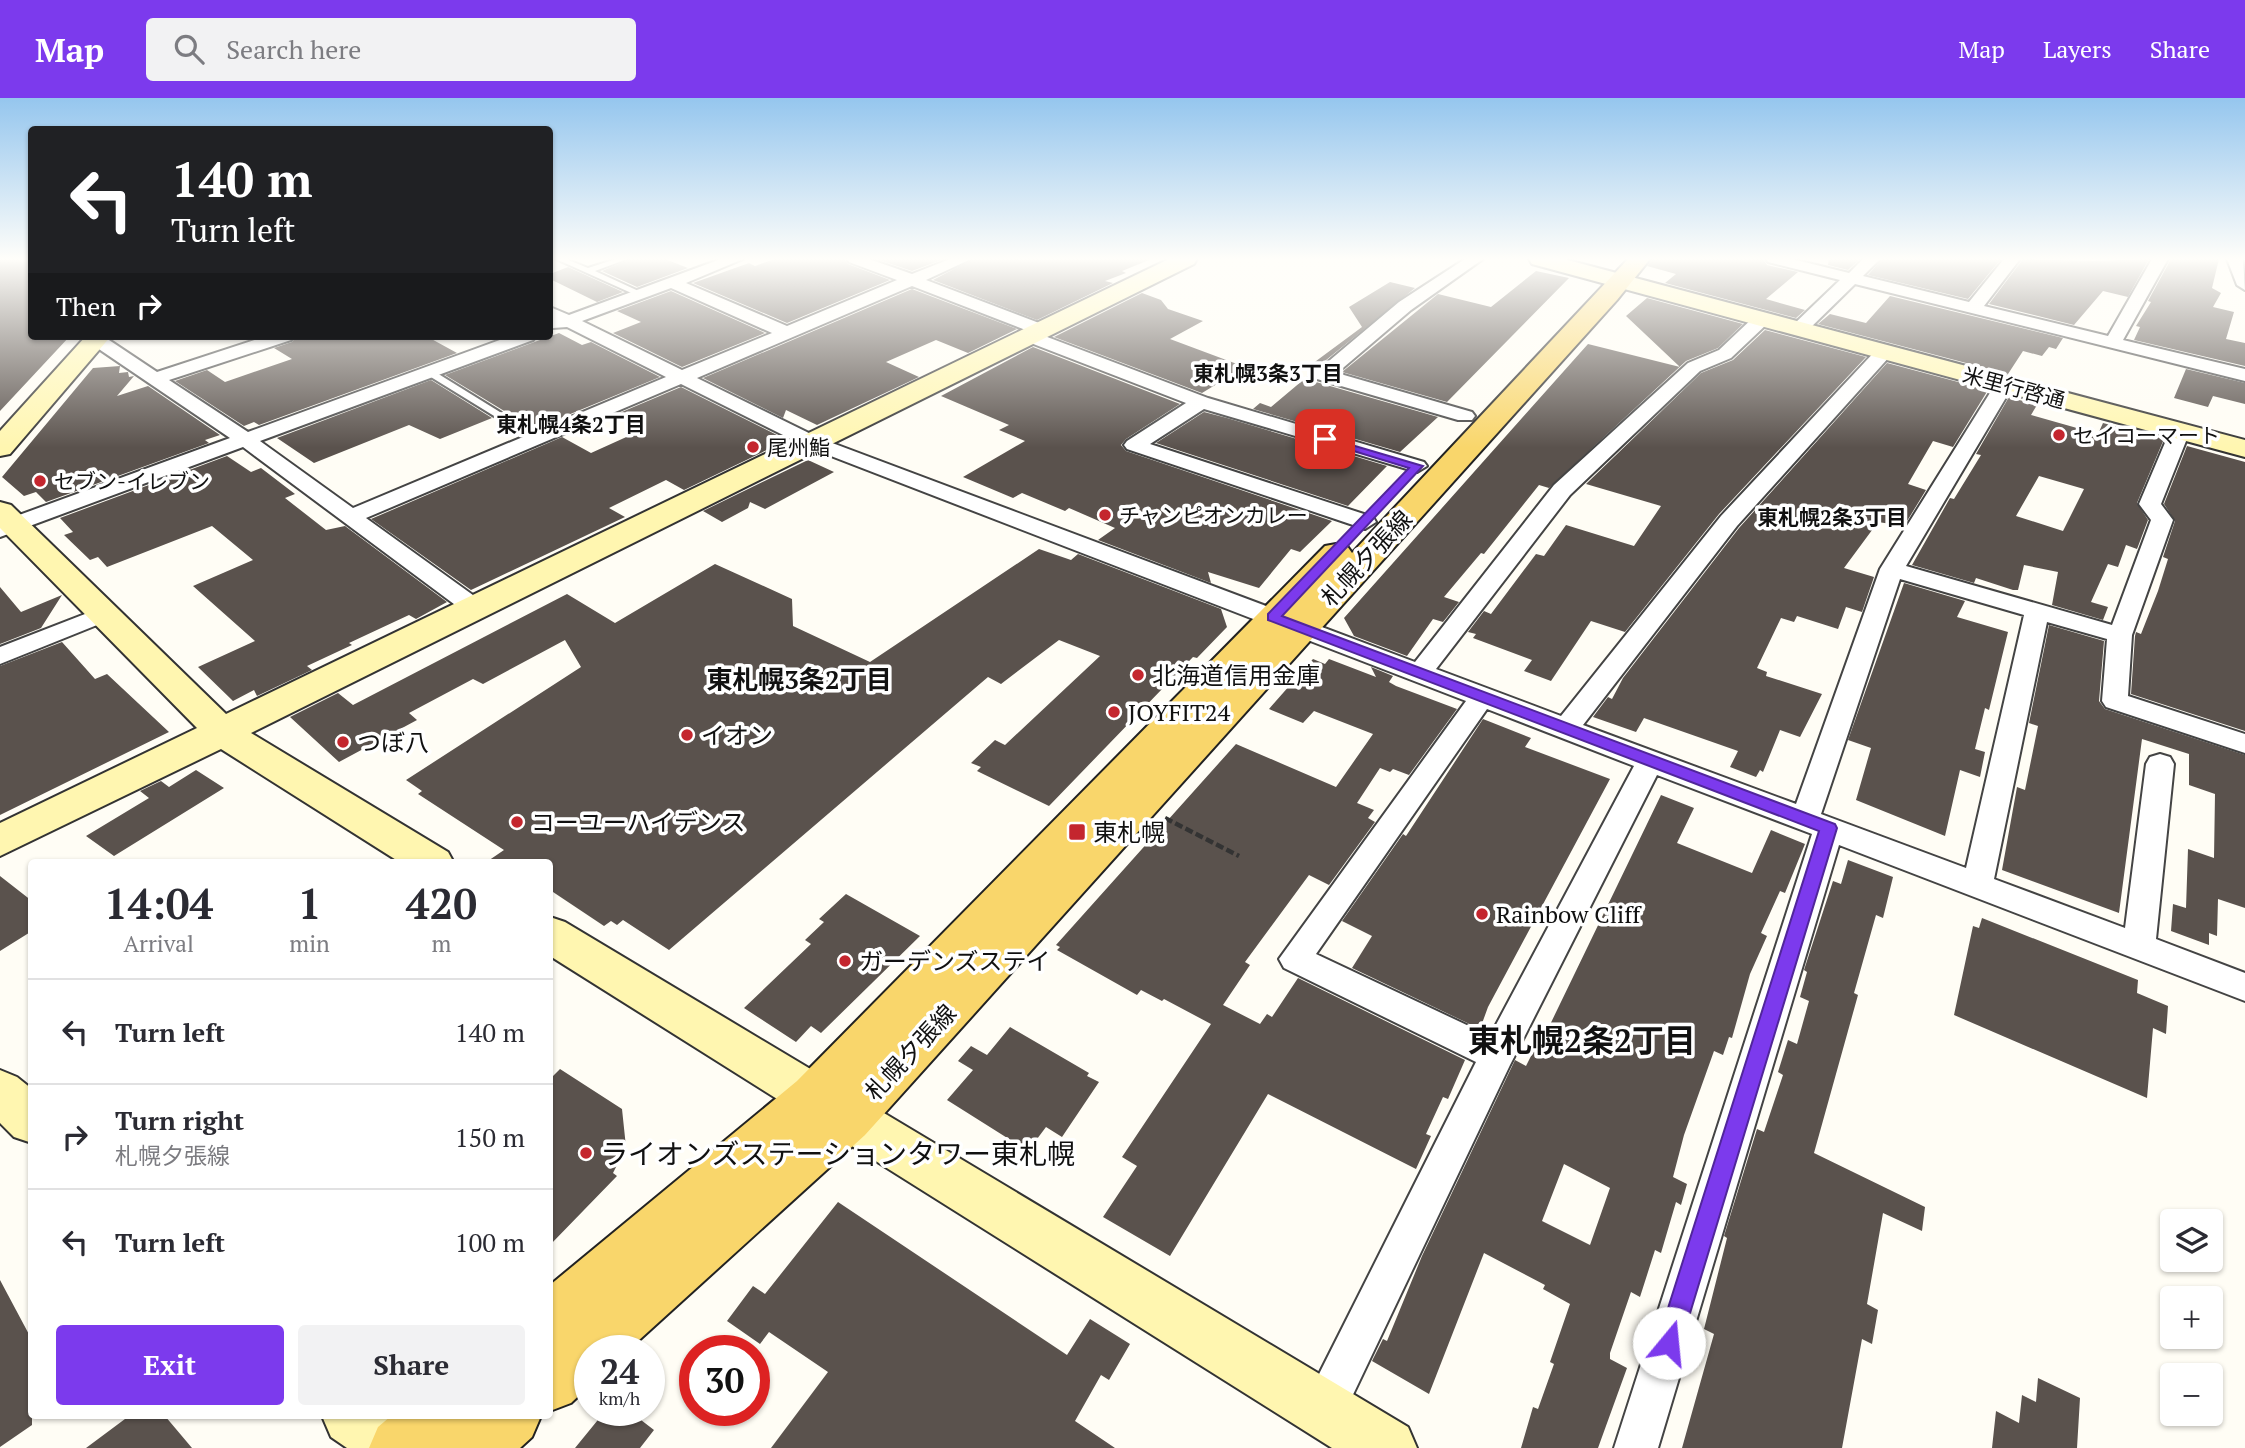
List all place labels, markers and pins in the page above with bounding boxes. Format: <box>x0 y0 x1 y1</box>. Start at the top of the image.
pin <box>1295 409 1355 469</box>
place label: セイコーマート <box>2073 421 2220 449</box>
marker: セイコーマート <box>2051 427 2067 443</box>
place label: 尾州鮨 <box>767 433 830 461</box>
marker: 尾州鮨 <box>745 439 761 455</box>
place label: セブン-イレブン <box>54 467 210 495</box>
marker: セブン-イレブン <box>32 473 48 489</box>
place label: チャンピオンカレー <box>1119 501 1308 529</box>
marker: チャンピオンカレー <box>1097 507 1113 523</box>
place label: 北海道信用金庫 <box>1152 659 1320 691</box>
marker: 北海道信用金庫 <box>1130 667 1146 683</box>
place label: JOYFIT24 <box>1128 696 1231 728</box>
marker: JOYFIT24 <box>1106 704 1122 720</box>
place label: イオン <box>701 719 773 751</box>
place label: つぼ八 <box>357 726 429 758</box>
marker: イオン <box>679 727 695 743</box>
marker: つぼ八 <box>335 734 351 750</box>
place label: コーユーハイデンス <box>531 806 746 838</box>
marker: コーユーハイデンス <box>509 814 525 830</box>
place label: 東札幌 <box>1093 816 1165 848</box>
marker: 東札幌 <box>1067 822 1087 842</box>
place label: Rainbow Cliff <box>1496 898 1642 930</box>
marker: Rainbow Cliff <box>1474 906 1490 922</box>
place label: ガーデンズステイ <box>859 945 1051 977</box>
marker: ガーデンズステイ <box>837 953 853 969</box>
place label: ライオンズステーションタワー東札幌 <box>600 1135 1075 1172</box>
marker: ライオンズステーションタワー東札幌 <box>578 1145 594 1161</box>

